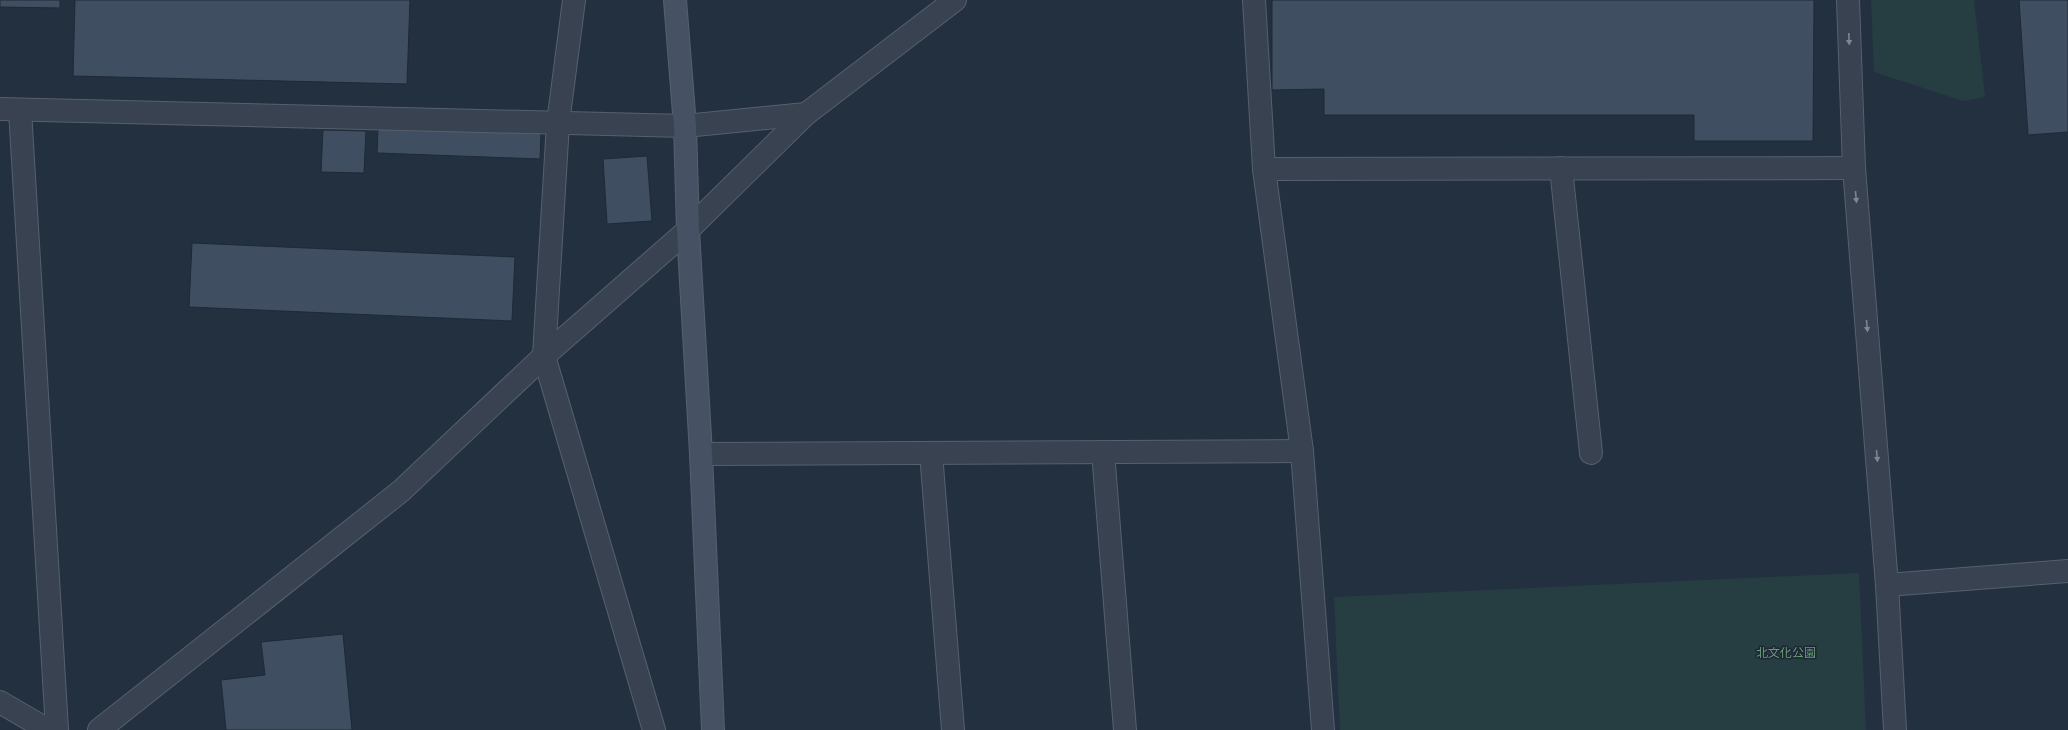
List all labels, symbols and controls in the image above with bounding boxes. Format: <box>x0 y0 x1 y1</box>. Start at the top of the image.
one-way arrow <box>1846 33 1852 46</box>
one-way arrow <box>1853 191 1860 203</box>
one-way arrow <box>1863 320 1870 332</box>
one-way arrow <box>1874 450 1881 462</box>
park label: 北文化公園 <box>1756 644 1816 661</box>

